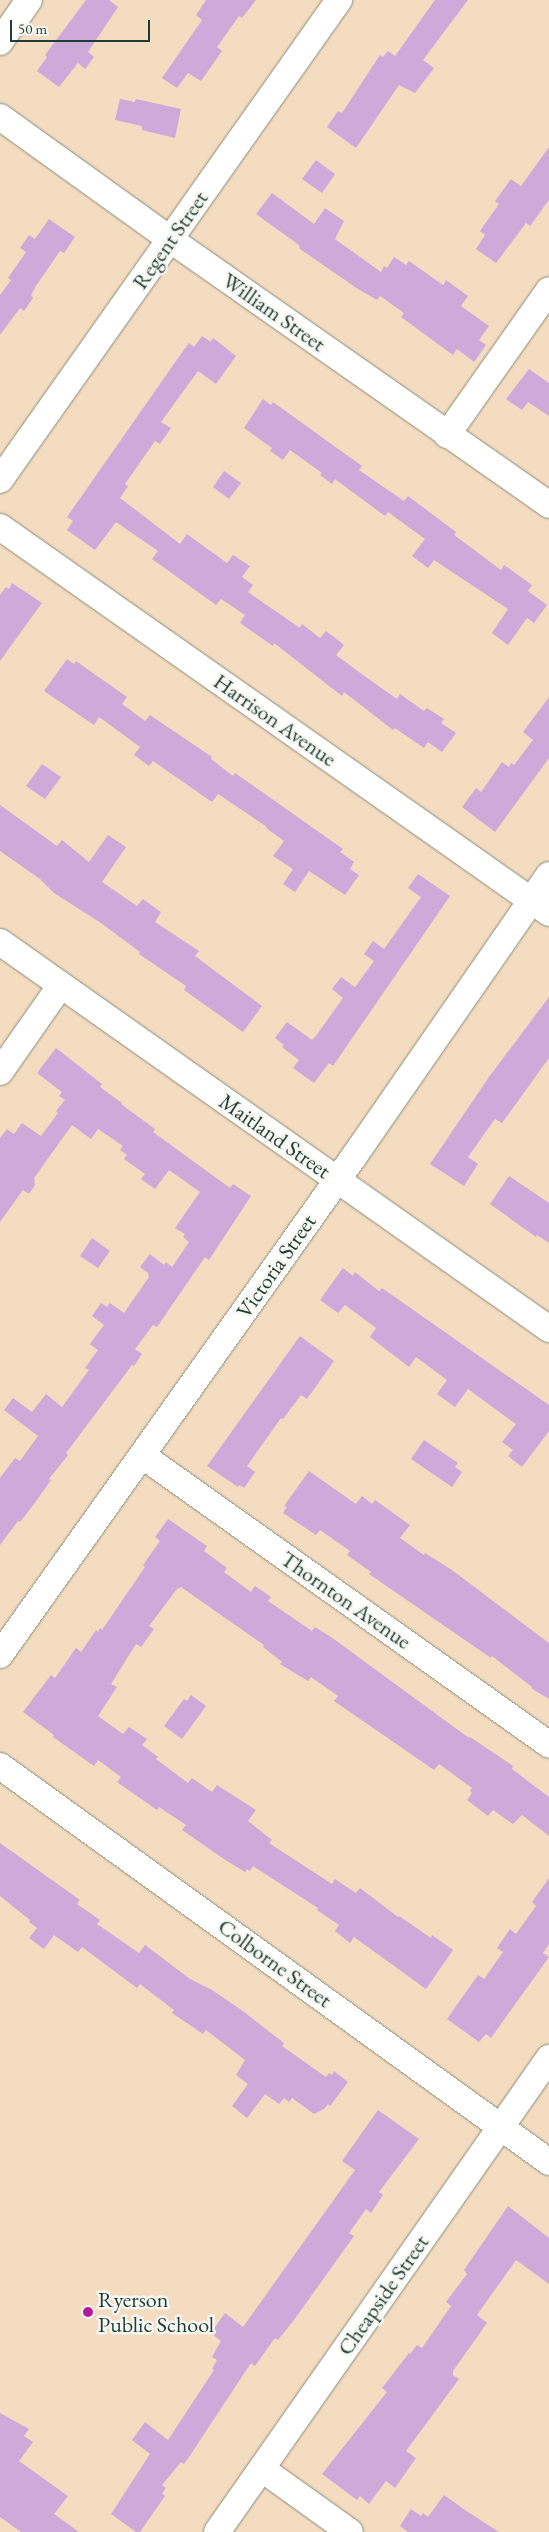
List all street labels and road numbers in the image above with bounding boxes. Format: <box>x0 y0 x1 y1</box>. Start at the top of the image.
street label: Regent Street <box>127 186 213 294</box>
street label: William Street <box>217 267 331 357</box>
street label: Harrison Avenue <box>209 668 341 772</box>
street label: Maitland Street <box>214 1088 336 1184</box>
street label: Victoria Street <box>231 1209 321 1323</box>
street label: Thornton Avenue <box>276 1545 416 1655</box>
street label: Colborne Street <box>213 1913 337 2013</box>
street label: Cheapside Street <box>332 2230 434 2360</box>

